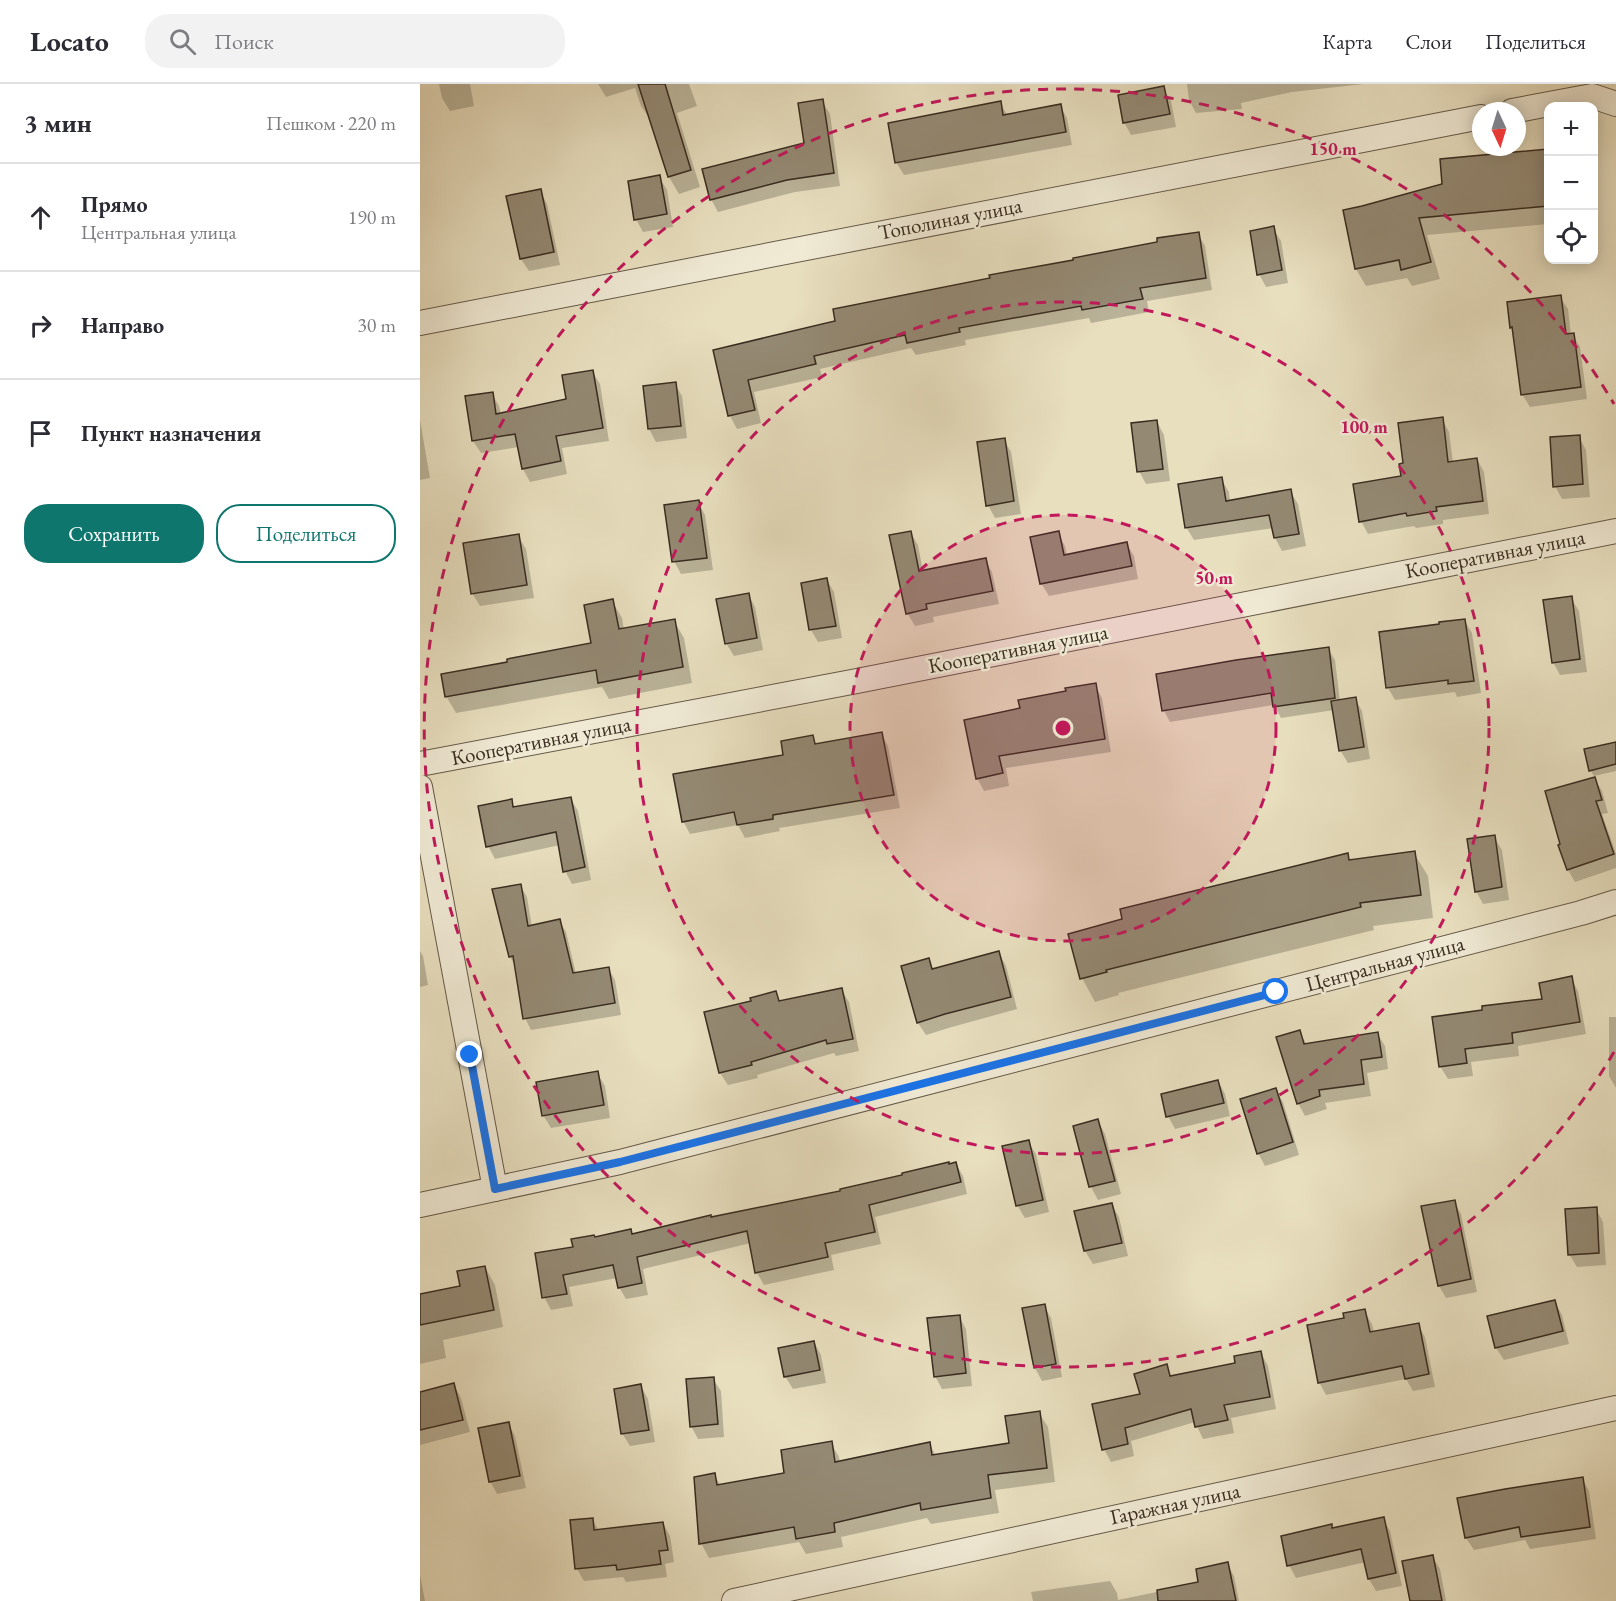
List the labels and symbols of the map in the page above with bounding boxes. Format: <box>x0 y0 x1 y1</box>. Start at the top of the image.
north arrow <box>1472 102 1526 156</box>
text: 150 m <box>1309 137 1357 160</box>
street label: Тополиная улица <box>876 191 1025 246</box>
text: 100 m <box>1340 415 1388 438</box>
street label: Кооперативная улица <box>1403 523 1588 584</box>
text: 50 m <box>1195 566 1233 589</box>
street label: Кооперативная улица <box>926 618 1111 679</box>
street label: Кооперативная улица <box>449 710 634 771</box>
centre of rings <box>1053 718 1073 738</box>
street label: Центральная улица <box>1303 929 1468 998</box>
route start <box>1262 978 1288 1004</box>
route end <box>456 1041 482 1067</box>
street label: Гаражная улица <box>1107 1476 1243 1530</box>

